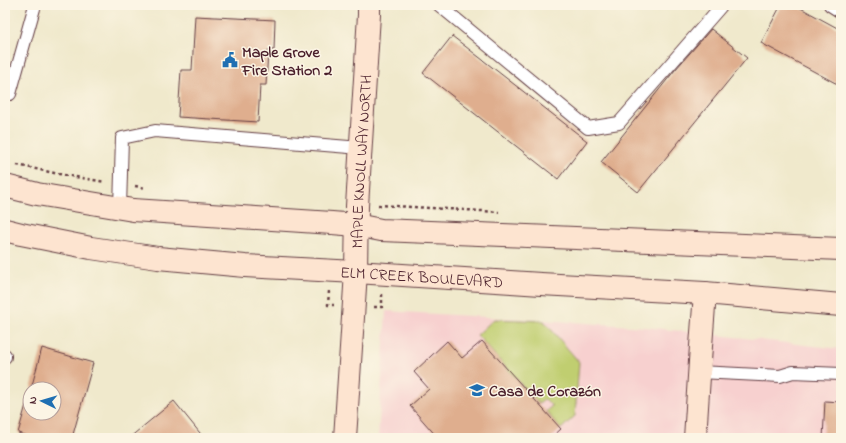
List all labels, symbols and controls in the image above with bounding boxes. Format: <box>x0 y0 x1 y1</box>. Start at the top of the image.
place label: Maple Grove Fire Station 2 <box>241 41 332 83</box>
public building icon: Maple Grove Fire Station 2 <box>221 51 239 69</box>
street label: MAPLE KNOLL WAY NORTH <box>346 74 379 248</box>
street label: ELM CREEK BOULEVARD <box>339 261 504 296</box>
place label: Casa de Corazón <box>489 380 601 404</box>
north arrow <box>22 381 62 421</box>
school or university icon: Casa de Corazón <box>468 381 486 399</box>
text: N <box>25 396 41 405</box>

